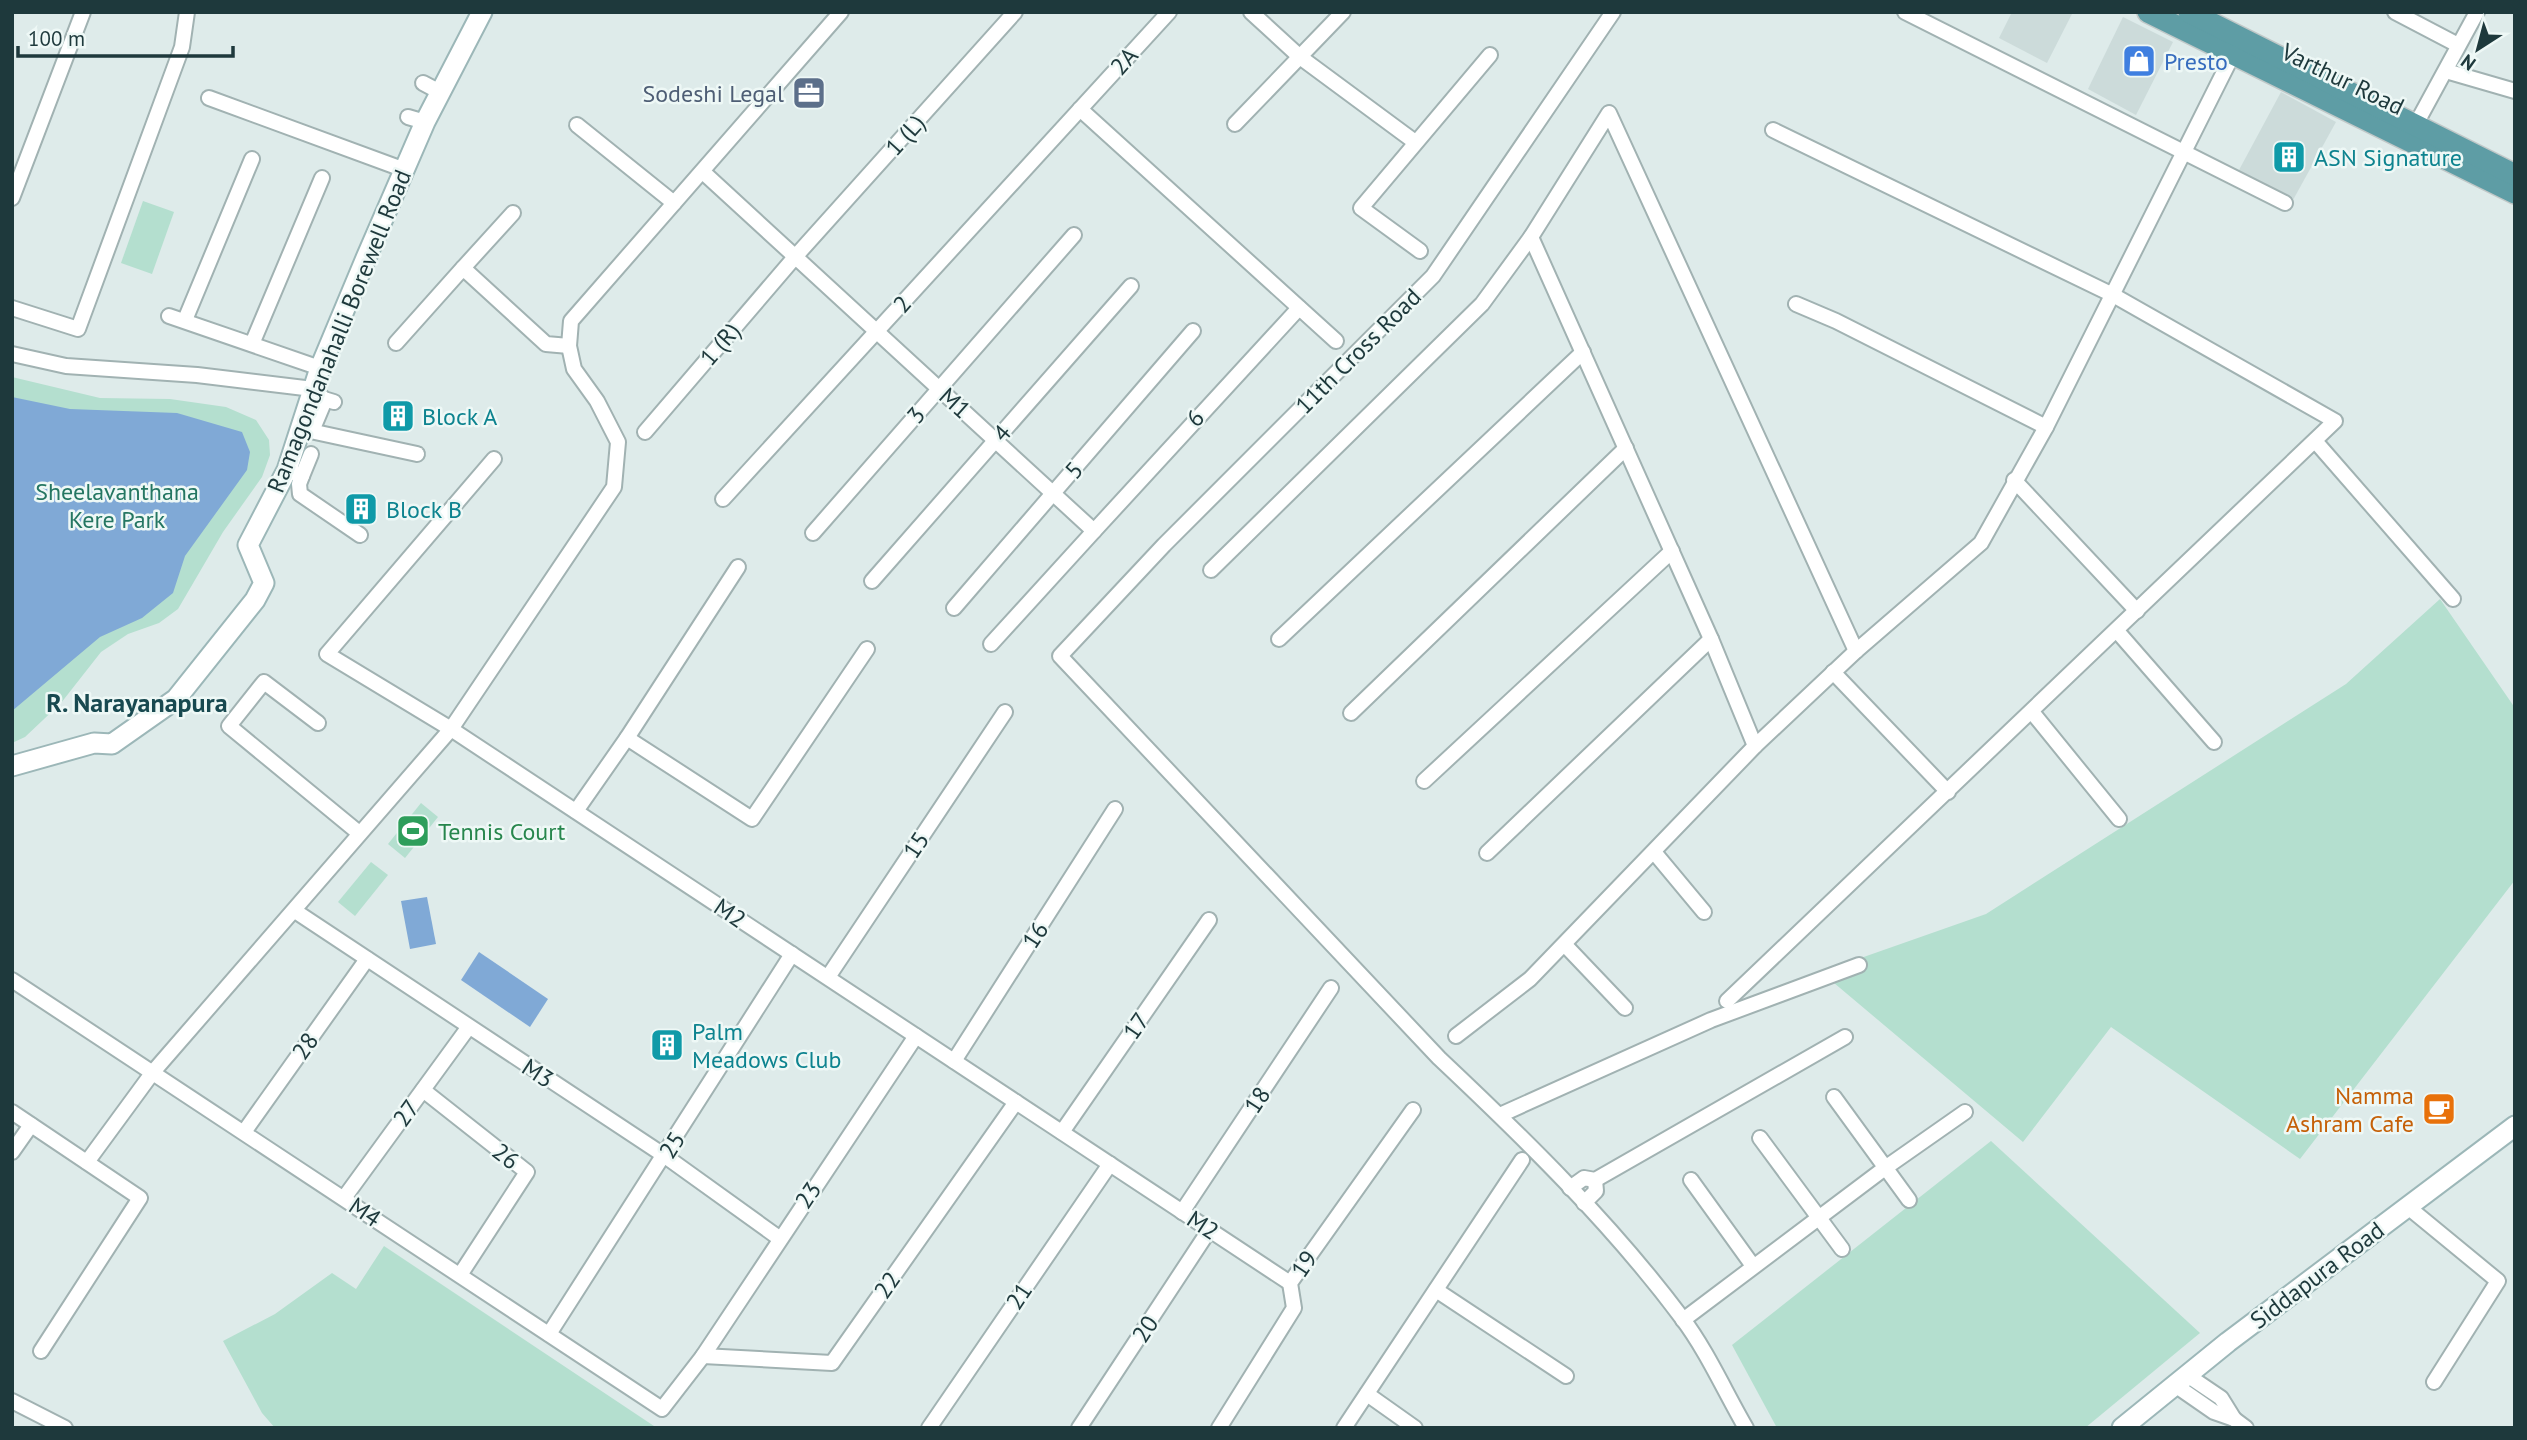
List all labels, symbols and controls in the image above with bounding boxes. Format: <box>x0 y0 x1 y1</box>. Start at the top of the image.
scale bar <box>18 14 233 58</box>
north arrow <box>2443 14 2513 84</box>
text: 100 m <box>28 25 85 52</box>
street label: Varthur Road <box>2276 36 2409 122</box>
street label: 2A <box>1103 41 1145 81</box>
shop icon: Presto <box>2120 42 2158 80</box>
place label: Presto <box>2164 46 2228 77</box>
text: N <box>2456 49 2480 76</box>
office icon: Sodeshi Legal <box>790 74 828 112</box>
place label: Sodeshi Legal <box>642 78 784 109</box>
street label: 1 (L) <box>878 108 932 162</box>
building icon: ASN Signature <box>2270 138 2308 176</box>
place label: ASN Signature <box>2314 142 2462 173</box>
street label: Ramagondanahalli Borewell Road <box>260 165 418 497</box>
street label: 11th Cross Road <box>1288 281 1428 421</box>
street label: 2 <box>886 289 918 319</box>
street label: 1 (R) <box>693 316 747 372</box>
street label: M1 <box>933 381 977 425</box>
building icon: Block A <box>379 397 417 435</box>
street label: 3 <box>900 400 932 430</box>
place label: Block A <box>422 401 497 432</box>
street label: 6 <box>1179 403 1211 433</box>
street label: 4 <box>986 418 1018 448</box>
street label: 5 <box>1058 455 1090 485</box>
park label: Sheelavanthana Kere Park <box>35 476 199 535</box>
building icon: Block B <box>342 490 380 528</box>
place label: Block B <box>386 494 462 525</box>
district label: R. Narayanapura <box>46 686 228 719</box>
sports icon: Tennis Court <box>394 812 432 850</box>
place label: Tennis Court <box>438 816 565 847</box>
street label: 15 <box>896 825 936 865</box>
street label: M2 <box>708 891 752 935</box>
street label: 16 <box>1015 916 1055 954</box>
street label: 17 <box>1116 1006 1156 1046</box>
place label: Palm Meadows Club <box>692 1016 841 1075</box>
street label: 28 <box>285 1026 325 1066</box>
building icon: Palm Meadows Club <box>648 1026 686 1064</box>
street label: M3 <box>516 1051 560 1095</box>
place label: Namma Ashram Cafe <box>2286 1080 2414 1139</box>
street label: 18 <box>1237 1081 1277 1119</box>
cafe icon: Namma Ashram Cafe <box>2420 1090 2458 1128</box>
street label: 27 <box>386 1093 426 1133</box>
street label: 25 <box>652 1126 692 1164</box>
street label: 26 <box>486 1136 526 1176</box>
street label: 23 <box>788 1175 828 1215</box>
street label: M4 <box>343 1190 387 1234</box>
street label: M2 <box>1181 1203 1225 1247</box>
street label: Siddapura Road <box>2244 1214 2390 1336</box>
street label: 19 <box>1284 1244 1324 1284</box>
street label: 22 <box>867 1265 907 1305</box>
street label: 21 <box>999 1276 1039 1316</box>
street label: 20 <box>1125 1310 1165 1348</box>

